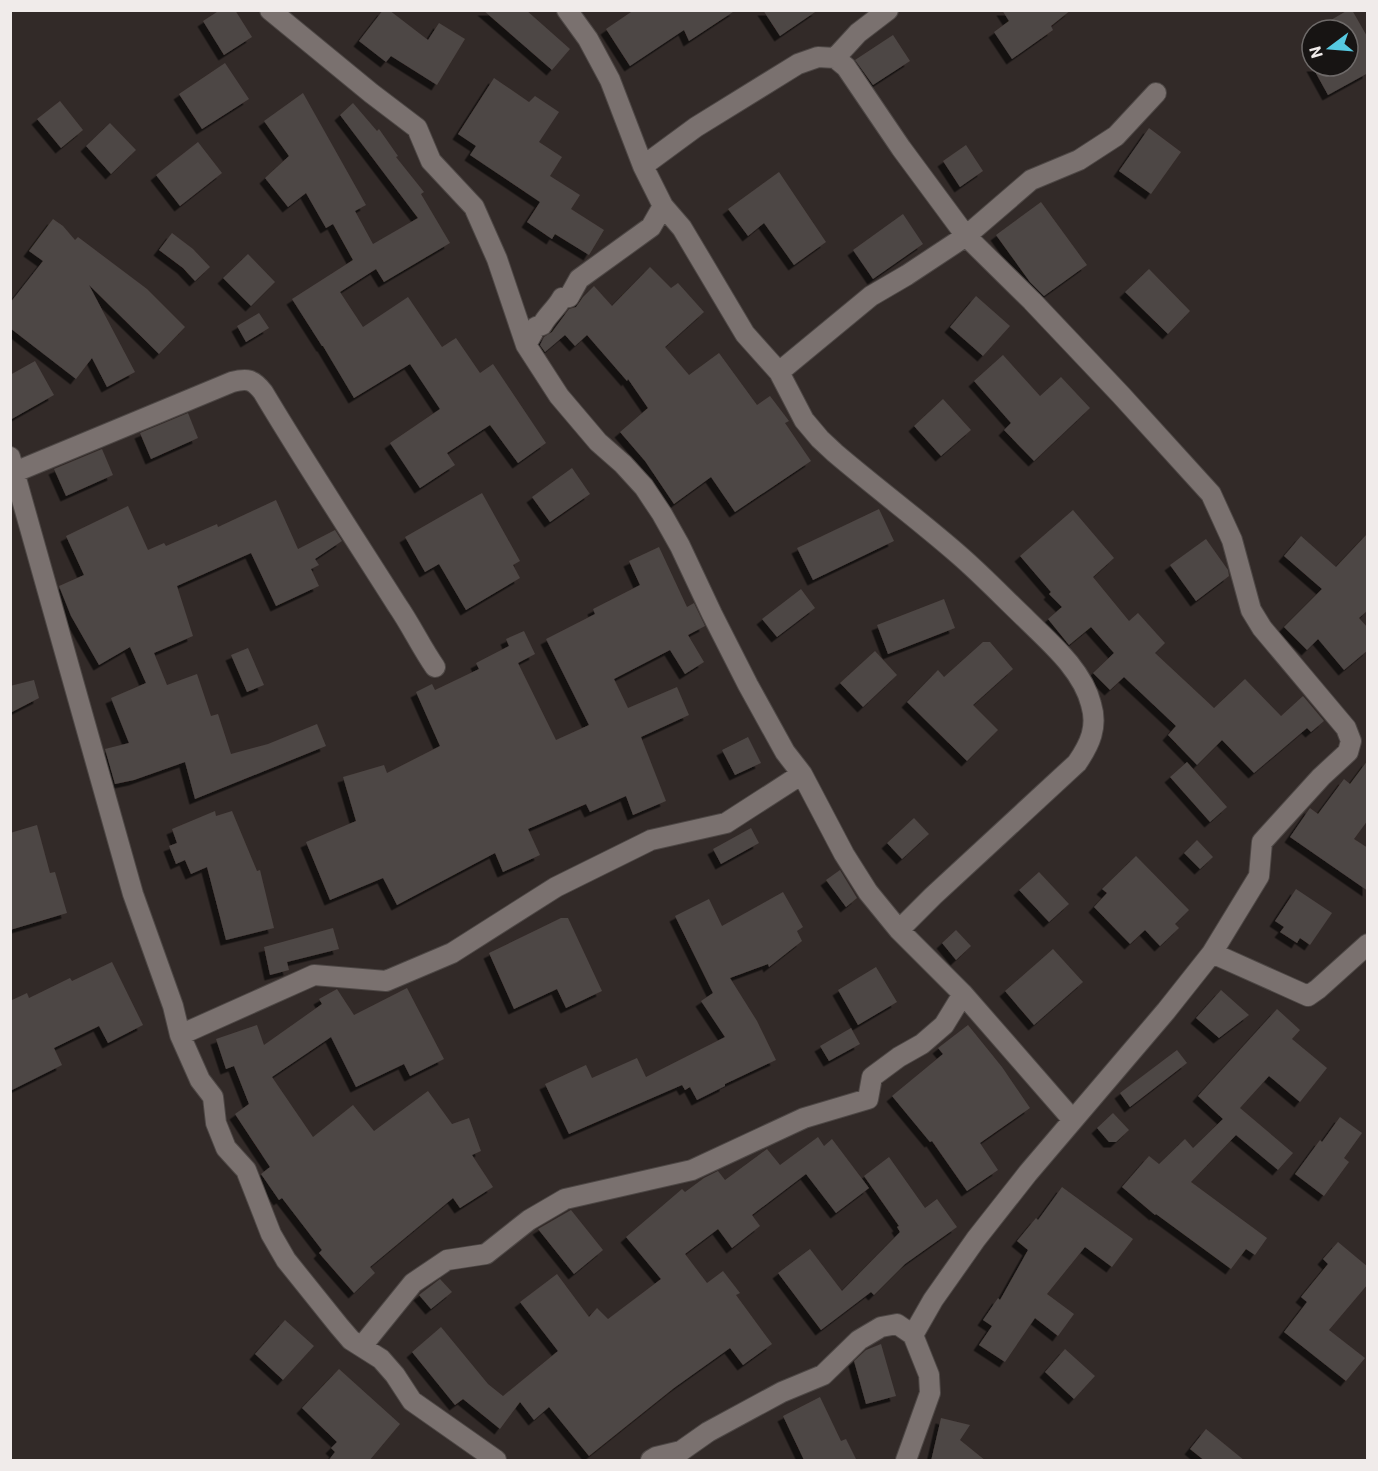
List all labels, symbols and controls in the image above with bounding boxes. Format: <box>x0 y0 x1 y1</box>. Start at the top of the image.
north arrow <box>1300 18 1360 78</box>
text: N <box>1305 44 1327 60</box>

